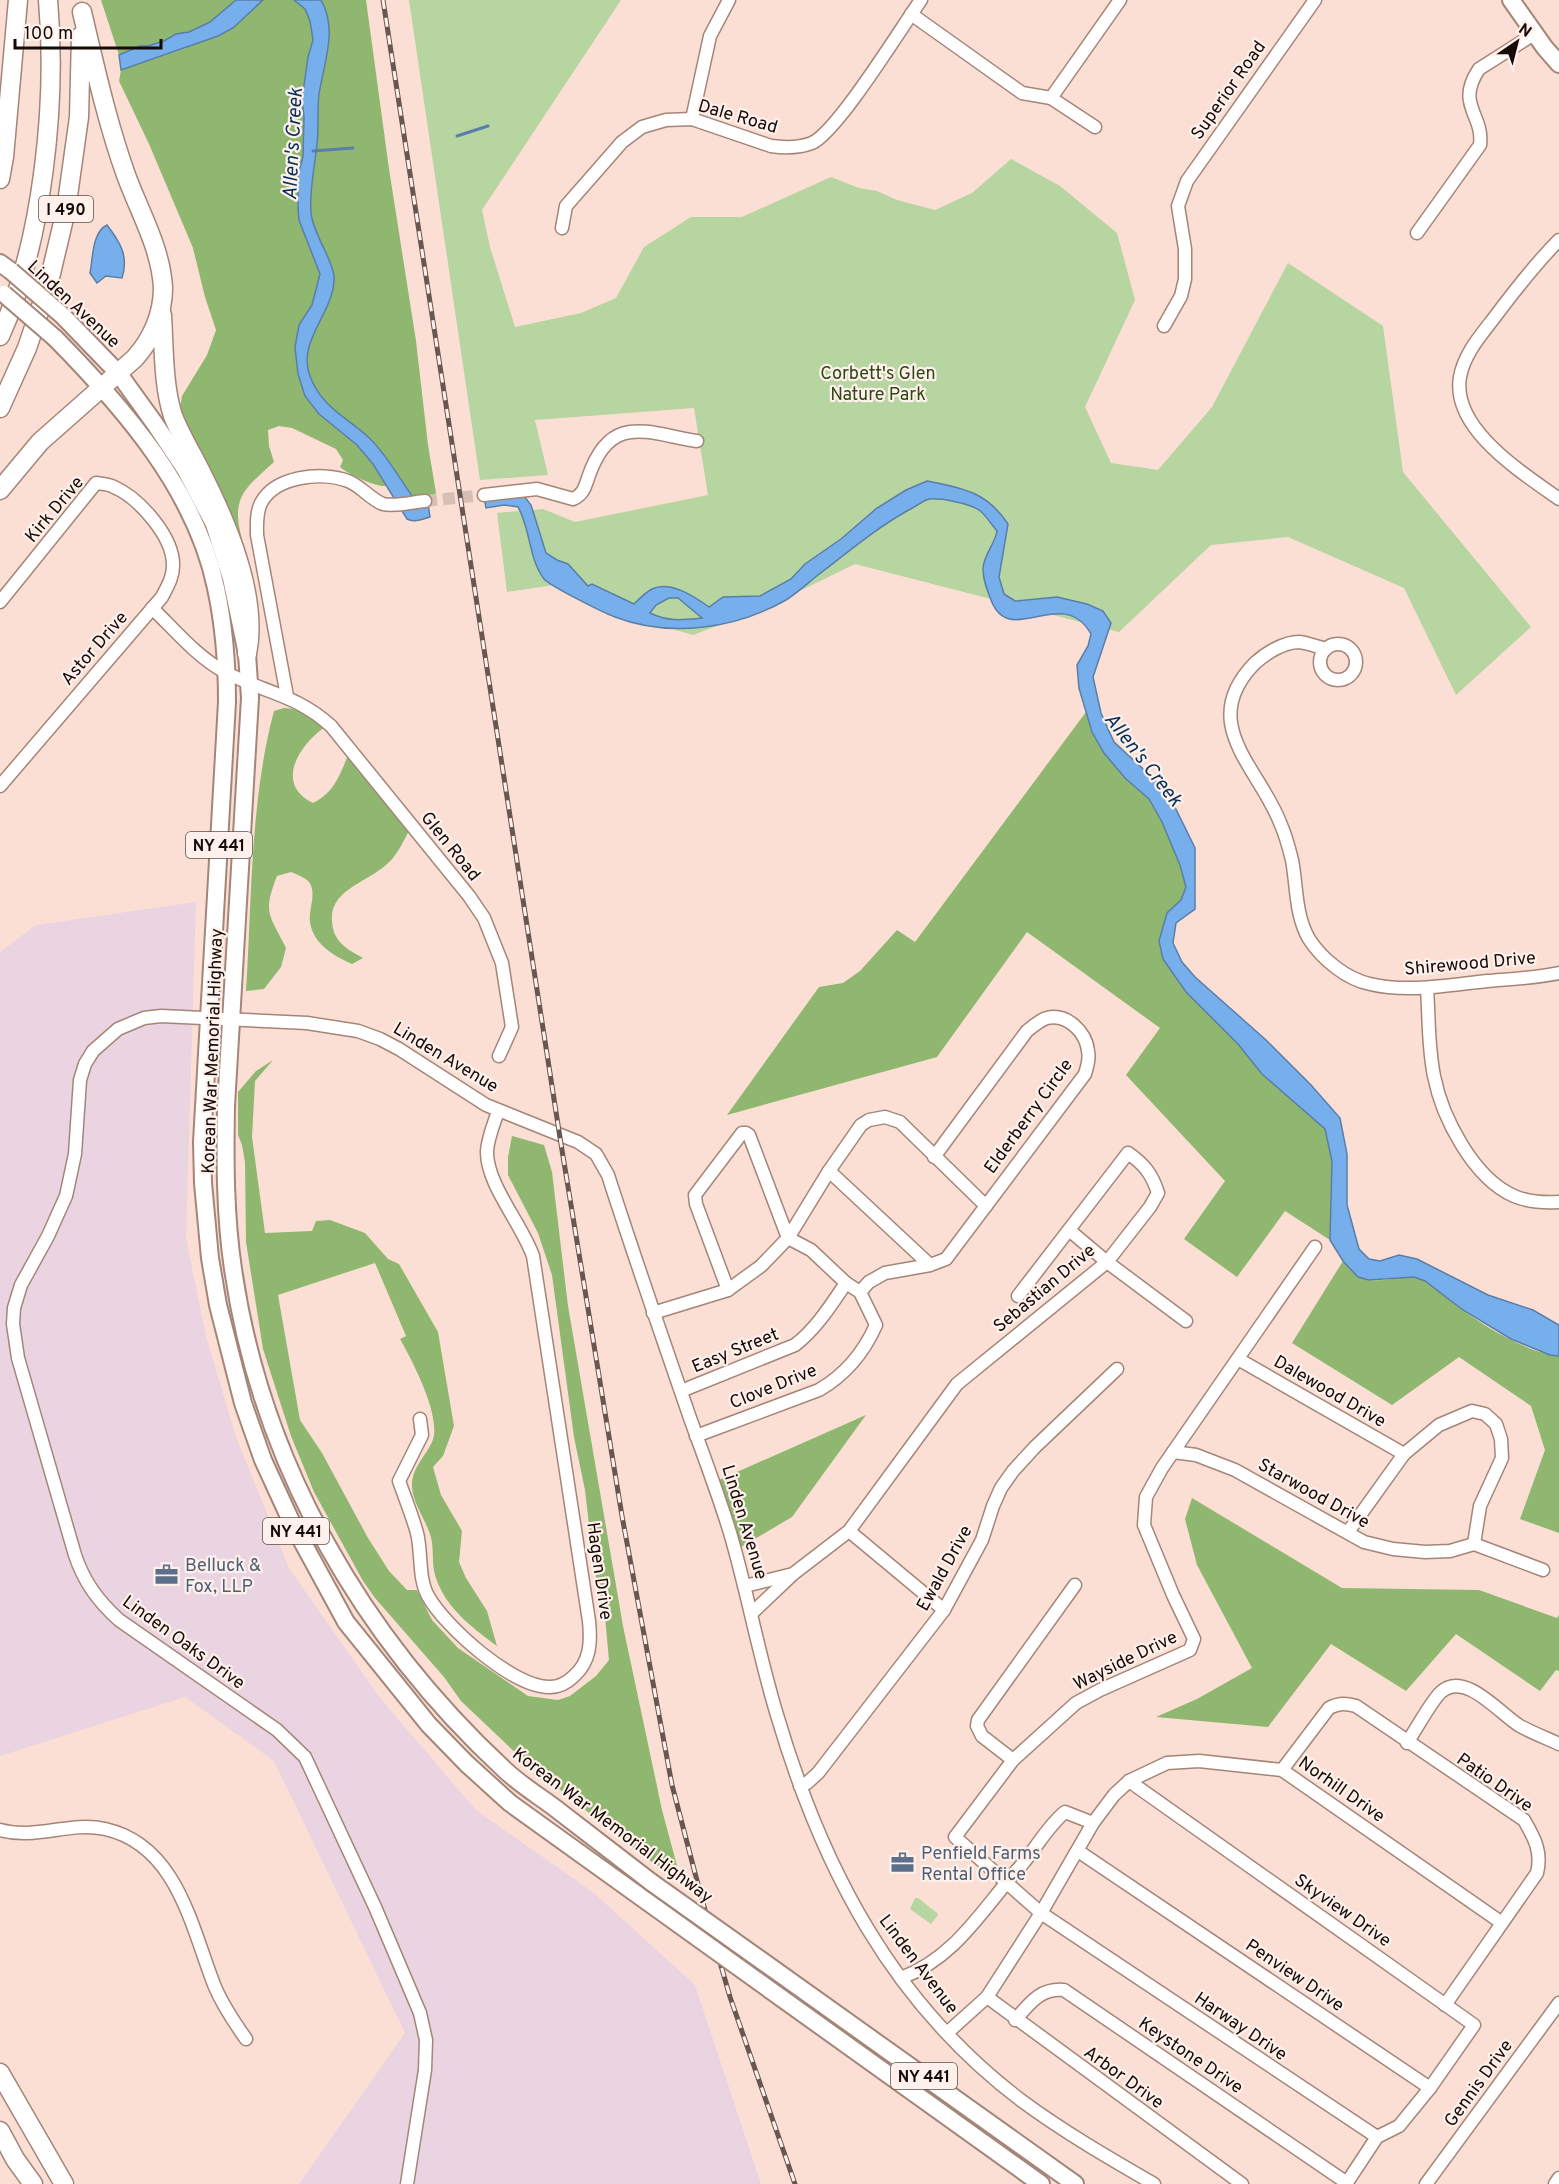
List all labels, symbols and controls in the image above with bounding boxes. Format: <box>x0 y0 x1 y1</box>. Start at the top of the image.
scale bar <box>15 12 160 50</box>
north arrow <box>1487 12 1547 72</box>
text: N <box>1514 20 1535 43</box>
text: 100 m <box>24 23 73 46</box>
street label: Superior Road <box>1187 37 1272 145</box>
water label: Allen's Creek <box>278 86 310 201</box>
street label: Dale Road <box>695 95 780 140</box>
road number: I 490 <box>39 196 93 222</box>
street label: Linden Avenue <box>22 256 124 354</box>
park label: Corbett's Glen Nature Park <box>820 363 936 407</box>
street label: Kirk Drive <box>21 472 90 548</box>
street label: Astor Drive <box>57 607 134 691</box>
water label: Allen's Creek <box>1098 708 1188 813</box>
street label: Glen Road <box>415 807 485 886</box>
road number: NY 441 <box>186 832 252 858</box>
street label: Korean War Memorial Highway <box>198 928 229 1174</box>
street label: Shirewood Drive <box>1403 947 1537 982</box>
street label: Linden Avenue <box>388 1018 502 1099</box>
street label: Elderberry Circle <box>980 1055 1079 1179</box>
street label: Sebastian Drive <box>989 1240 1101 1338</box>
street label: Easy Street <box>689 1324 782 1379</box>
street label: Dalewood Drive <box>1269 1351 1390 1434</box>
street label: Clove Drive <box>727 1359 821 1415</box>
street label: Starwood Drive <box>1253 1454 1373 1535</box>
street label: Linden Avenue <box>715 1462 772 1583</box>
road number: NY 441 <box>263 1518 329 1544</box>
street label: Hagen Drive <box>580 1521 617 1622</box>
street label: Ewald Drive <box>912 1522 978 1616</box>
place label: Belluck & Fox, LLP <box>185 1555 261 1599</box>
office icon: Belluck & Fox, LLP <box>154 1562 180 1588</box>
street label: Linden Oaks Drive <box>117 1591 249 1695</box>
street label: Wayside Drive <box>1070 1626 1181 1696</box>
street label: Korean War Memorial Highway <box>507 1743 717 1909</box>
street label: Patio Drive <box>1451 1749 1537 1818</box>
street label: Norhill Drive <box>1293 1752 1389 1829</box>
place label: Penfield Farms Rental Office <box>921 1843 1041 1887</box>
office icon: Penfield Farms Rental Office <box>890 1850 916 1876</box>
street label: Skyview Drive <box>1289 1869 1395 1953</box>
street label: Linden Avenue <box>873 1911 963 2019</box>
street label: Penview Drive <box>1240 1935 1348 2018</box>
street label: Harway Drive <box>1189 1988 1291 2067</box>
street label: Keystone Drive <box>1133 2013 1247 2100</box>
street label: Gennis Drive <box>1440 2036 1519 2132</box>
street label: Arbor Drive <box>1079 2041 1168 2115</box>
road number: NY 441 <box>891 2063 957 2089</box>

